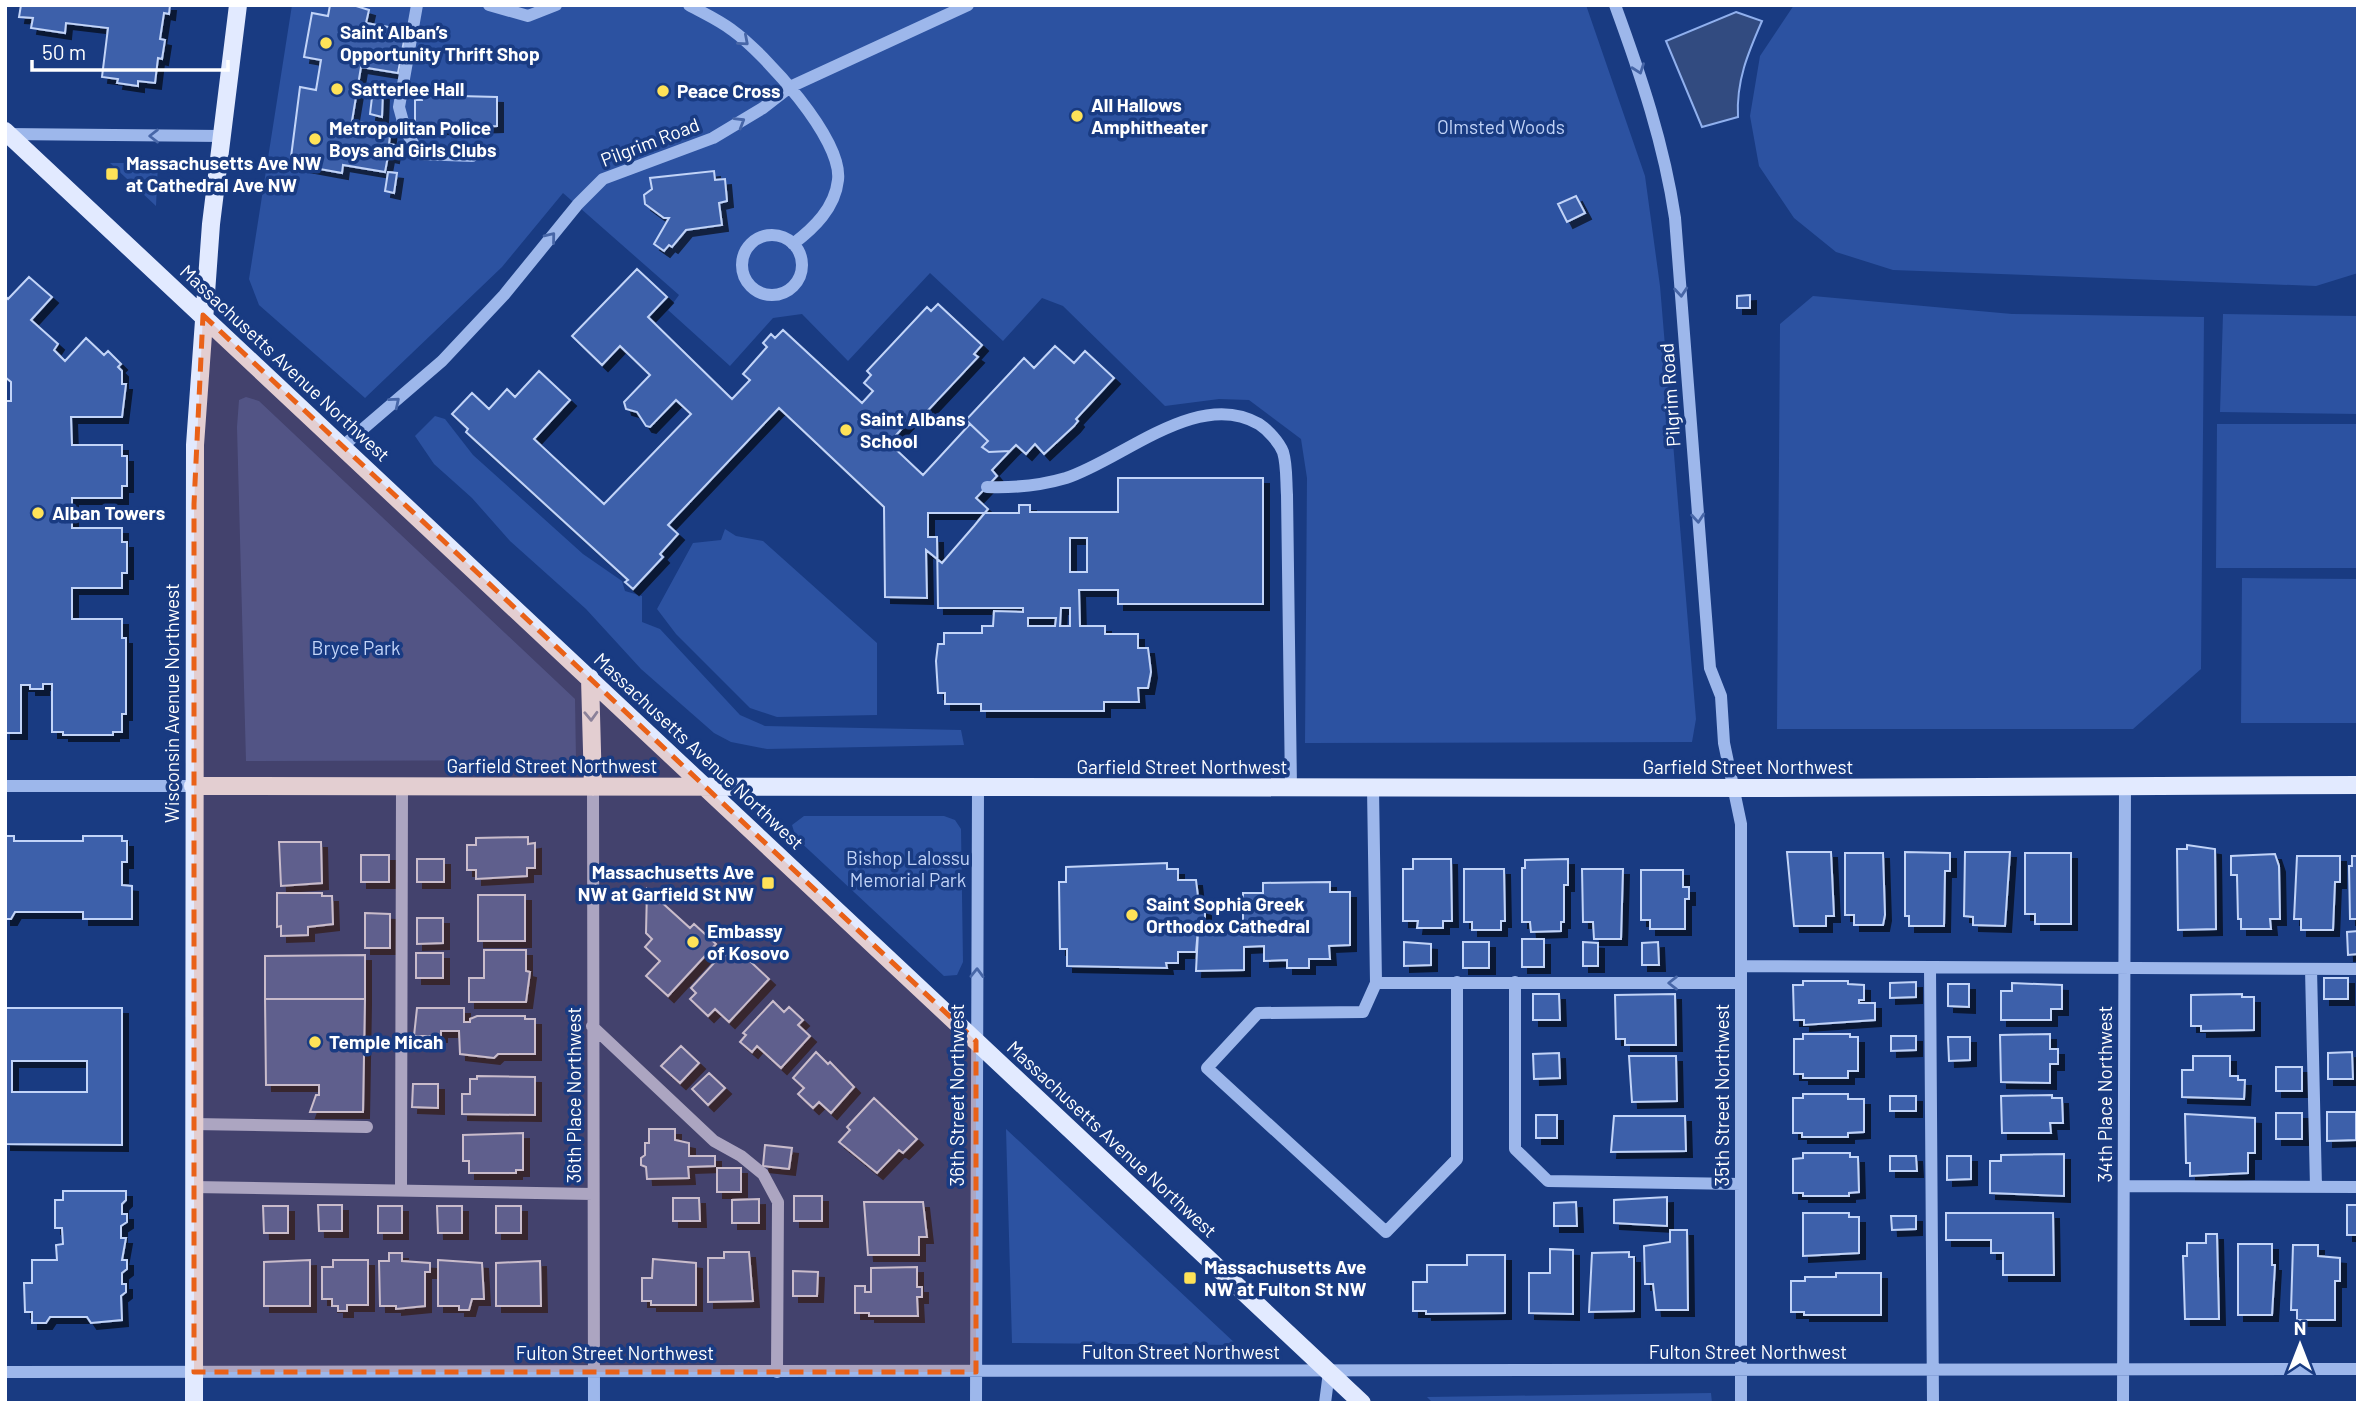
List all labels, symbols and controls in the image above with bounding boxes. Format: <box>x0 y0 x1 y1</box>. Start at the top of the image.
place label: Saint Alban’s Opportunity Thrift Shop <box>340 20 540 65</box>
scale bar <box>32 28 228 72</box>
one-way arrow <box>736 33 749 45</box>
marker: Saint Alban’s Opportunity Thrift Shop <box>318 35 334 51</box>
text: 50 m <box>42 39 86 64</box>
one-way arrow <box>1631 63 1645 75</box>
place label: Satterlee Hall <box>351 77 464 100</box>
place label: Peace Cross <box>677 79 780 102</box>
marker: Satterlee Hall <box>329 81 345 97</box>
marker: Peace Cross <box>655 83 671 99</box>
place label: All Hallows Amphitheater <box>1091 93 1209 138</box>
marker: All Hallows Amphitheater <box>1069 108 1085 124</box>
street label: Pilgrim Road <box>597 112 702 171</box>
park label: Olmsted Woods <box>1437 115 1565 138</box>
place label: Metropolitan Police Boys and Girls Clubs <box>329 116 497 161</box>
one-way arrow <box>733 117 746 130</box>
one-way arrow <box>148 128 158 144</box>
marker: Metropolitan Police Boys and Girls Clubs <box>307 131 323 147</box>
place label: Massachusetts Ave NW at Cathedral Ave NW <box>126 151 322 196</box>
marker: Massachusetts Ave NW at Cathedral Ave NW <box>104 166 120 182</box>
one-way arrow <box>543 233 555 246</box>
street label: Massachusetts Avenue Northwest <box>176 259 395 466</box>
one-way arrow <box>1673 286 1688 297</box>
street label: Pilgrim Road <box>1654 342 1685 448</box>
one-way arrow <box>386 398 399 410</box>
place label: Saint Albans School <box>860 407 966 452</box>
marker: Saint Albans School <box>838 422 854 438</box>
place label: Alban Towers <box>52 501 165 524</box>
marker: Alban Towers <box>30 505 46 521</box>
one-way arrow <box>1690 513 1705 524</box>
street label: Wisconsin Avenue Northwest <box>160 583 183 823</box>
park label: Bryce Park <box>312 636 400 659</box>
street label: Massachusetts Avenue Northwest <box>590 647 809 854</box>
one-way arrow <box>583 711 599 721</box>
street label: Garfield Street Northwest <box>447 754 657 777</box>
street label: Garfield Street Northwest <box>1077 755 1287 778</box>
street label: Garfield Street Northwest <box>1643 755 1853 778</box>
park label: Bishop Lalossu Memorial Park <box>846 846 970 891</box>
place label: Massachusetts Ave NW at Garfield St NW <box>578 860 754 905</box>
marker: Massachusetts Ave NW at Garfield St NW <box>760 875 776 891</box>
place label: Saint Sophia Greek Orthodox Cathedral <box>1146 892 1310 937</box>
marker: Saint Sophia Greek Orthodox Cathedral <box>1124 907 1140 923</box>
place label: Embassy of Kosovo <box>707 919 790 964</box>
marker: Embassy of Kosovo <box>685 934 701 950</box>
one-way arrow <box>969 967 985 977</box>
one-way arrow <box>1667 975 1678 991</box>
street label: 36th Street Northwest <box>945 1004 968 1186</box>
street label: 35th Street Northwest <box>1710 1004 1733 1186</box>
street label: 34th Place Northwest <box>2093 1005 2116 1183</box>
street label: 36th Place Northwest <box>562 1007 585 1183</box>
place label: Temple Micah <box>329 1030 443 1053</box>
marker: Temple Micah <box>307 1034 323 1050</box>
street label: Massachusetts Avenue Northwest <box>1003 1035 1222 1242</box>
place label: Massachusetts Ave NW at Fulton St NW <box>1204 1255 1367 1300</box>
marker: Massachusetts Ave NW at Fulton St NW <box>1182 1270 1198 1286</box>
north arrow <box>2265 1310 2335 1380</box>
text: N <box>2294 1316 2306 1339</box>
street label: Fulton Street Northwest <box>1082 1340 1280 1363</box>
street label: Fulton Street Northwest <box>1649 1340 1847 1363</box>
street label: Fulton Street Northwest <box>516 1341 714 1364</box>

